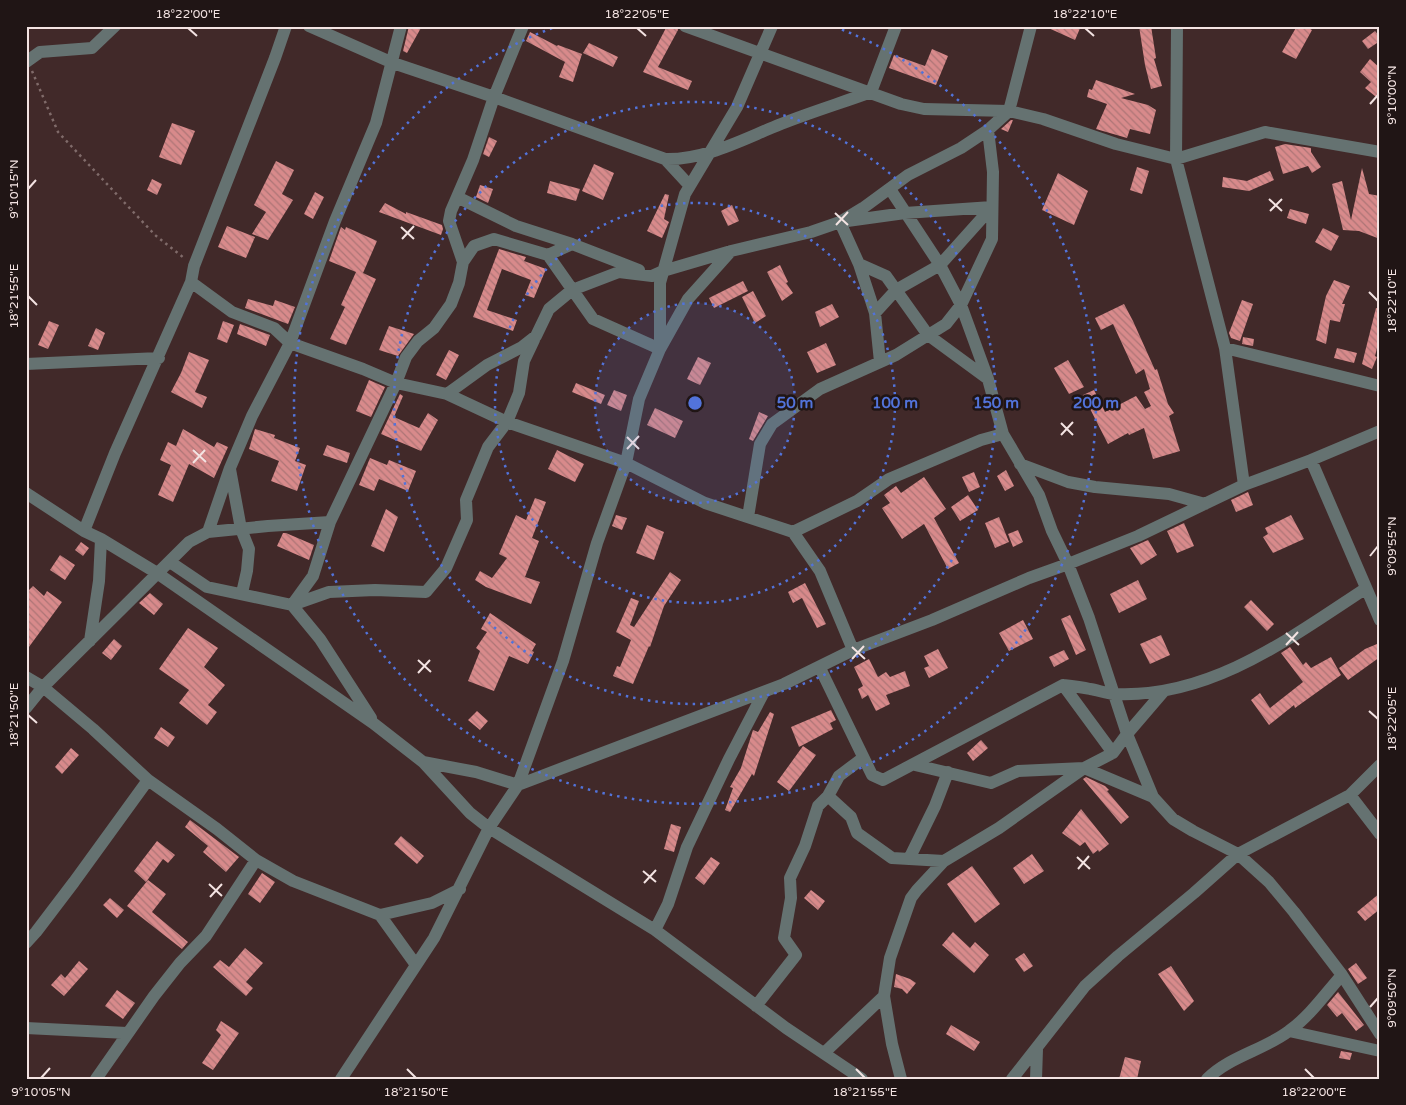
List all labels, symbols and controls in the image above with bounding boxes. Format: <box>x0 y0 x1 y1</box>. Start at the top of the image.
text: 18°22'00"E <box>155 7 221 21</box>
text: 18°22'05"E <box>604 7 670 21</box>
text: 18°22'10"E <box>1052 7 1118 21</box>
text: 9°10'00"N <box>1385 65 1399 125</box>
text: 9°10'15"N <box>7 159 21 219</box>
text: 18°21'55"E <box>7 263 21 329</box>
text: 18°22'10"E <box>1385 268 1399 334</box>
centre of rings <box>686 394 704 412</box>
text: 50 m <box>777 394 813 412</box>
text: 100 m <box>872 394 918 412</box>
text: 150 m <box>973 394 1019 412</box>
text: 200 m <box>1073 394 1119 412</box>
text: 9°09'55"N <box>1385 516 1399 576</box>
text: 18°21'50"E <box>7 682 21 748</box>
text: 18°22'05"E <box>1385 686 1399 752</box>
text: 9°09'50"N <box>1385 968 1399 1028</box>
text: 9°10'05"N <box>11 1085 71 1099</box>
text: 18°21'50"E <box>383 1085 449 1099</box>
text: 18°21'55"E <box>832 1085 898 1099</box>
text: 18°22'00"E <box>1281 1085 1347 1099</box>

